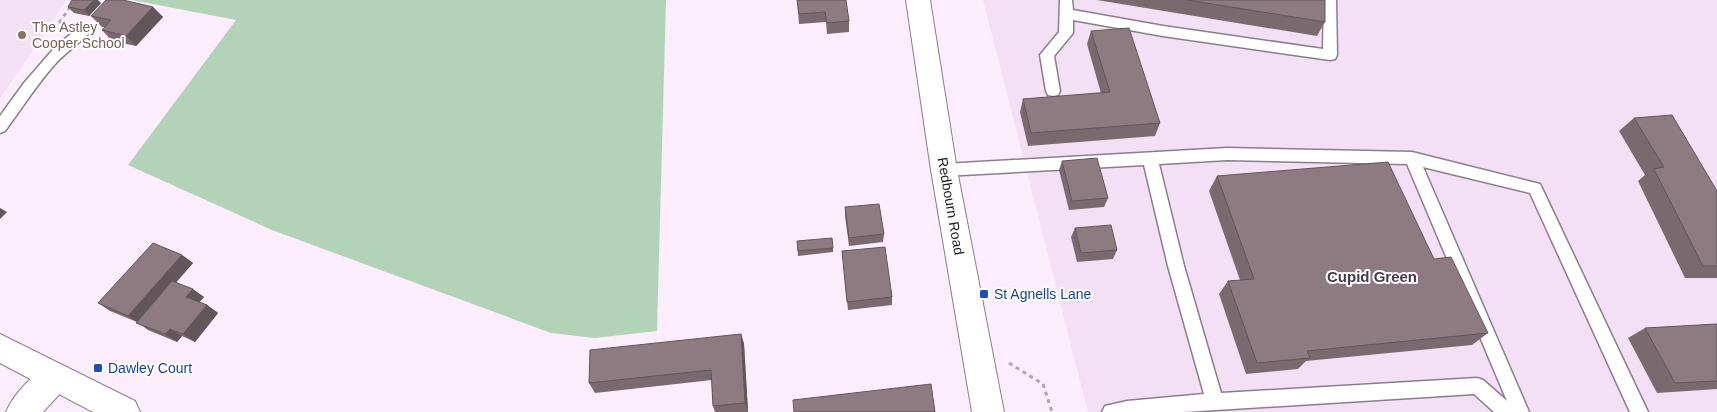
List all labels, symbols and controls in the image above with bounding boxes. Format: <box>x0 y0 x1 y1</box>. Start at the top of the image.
place label: The Astley Cooper School <box>32 19 125 51</box>
marker: The Astley Cooper School <box>16 29 28 41</box>
street label: Redbourn Road <box>935 156 967 256</box>
district label: Cupid Green <box>1327 268 1417 285</box>
place label: St Agnells Lane <box>994 286 1092 302</box>
marker: St Agnells Lane <box>978 288 990 300</box>
place label: Dawley Court <box>108 360 192 376</box>
marker: Dawley Court <box>92 362 104 374</box>

